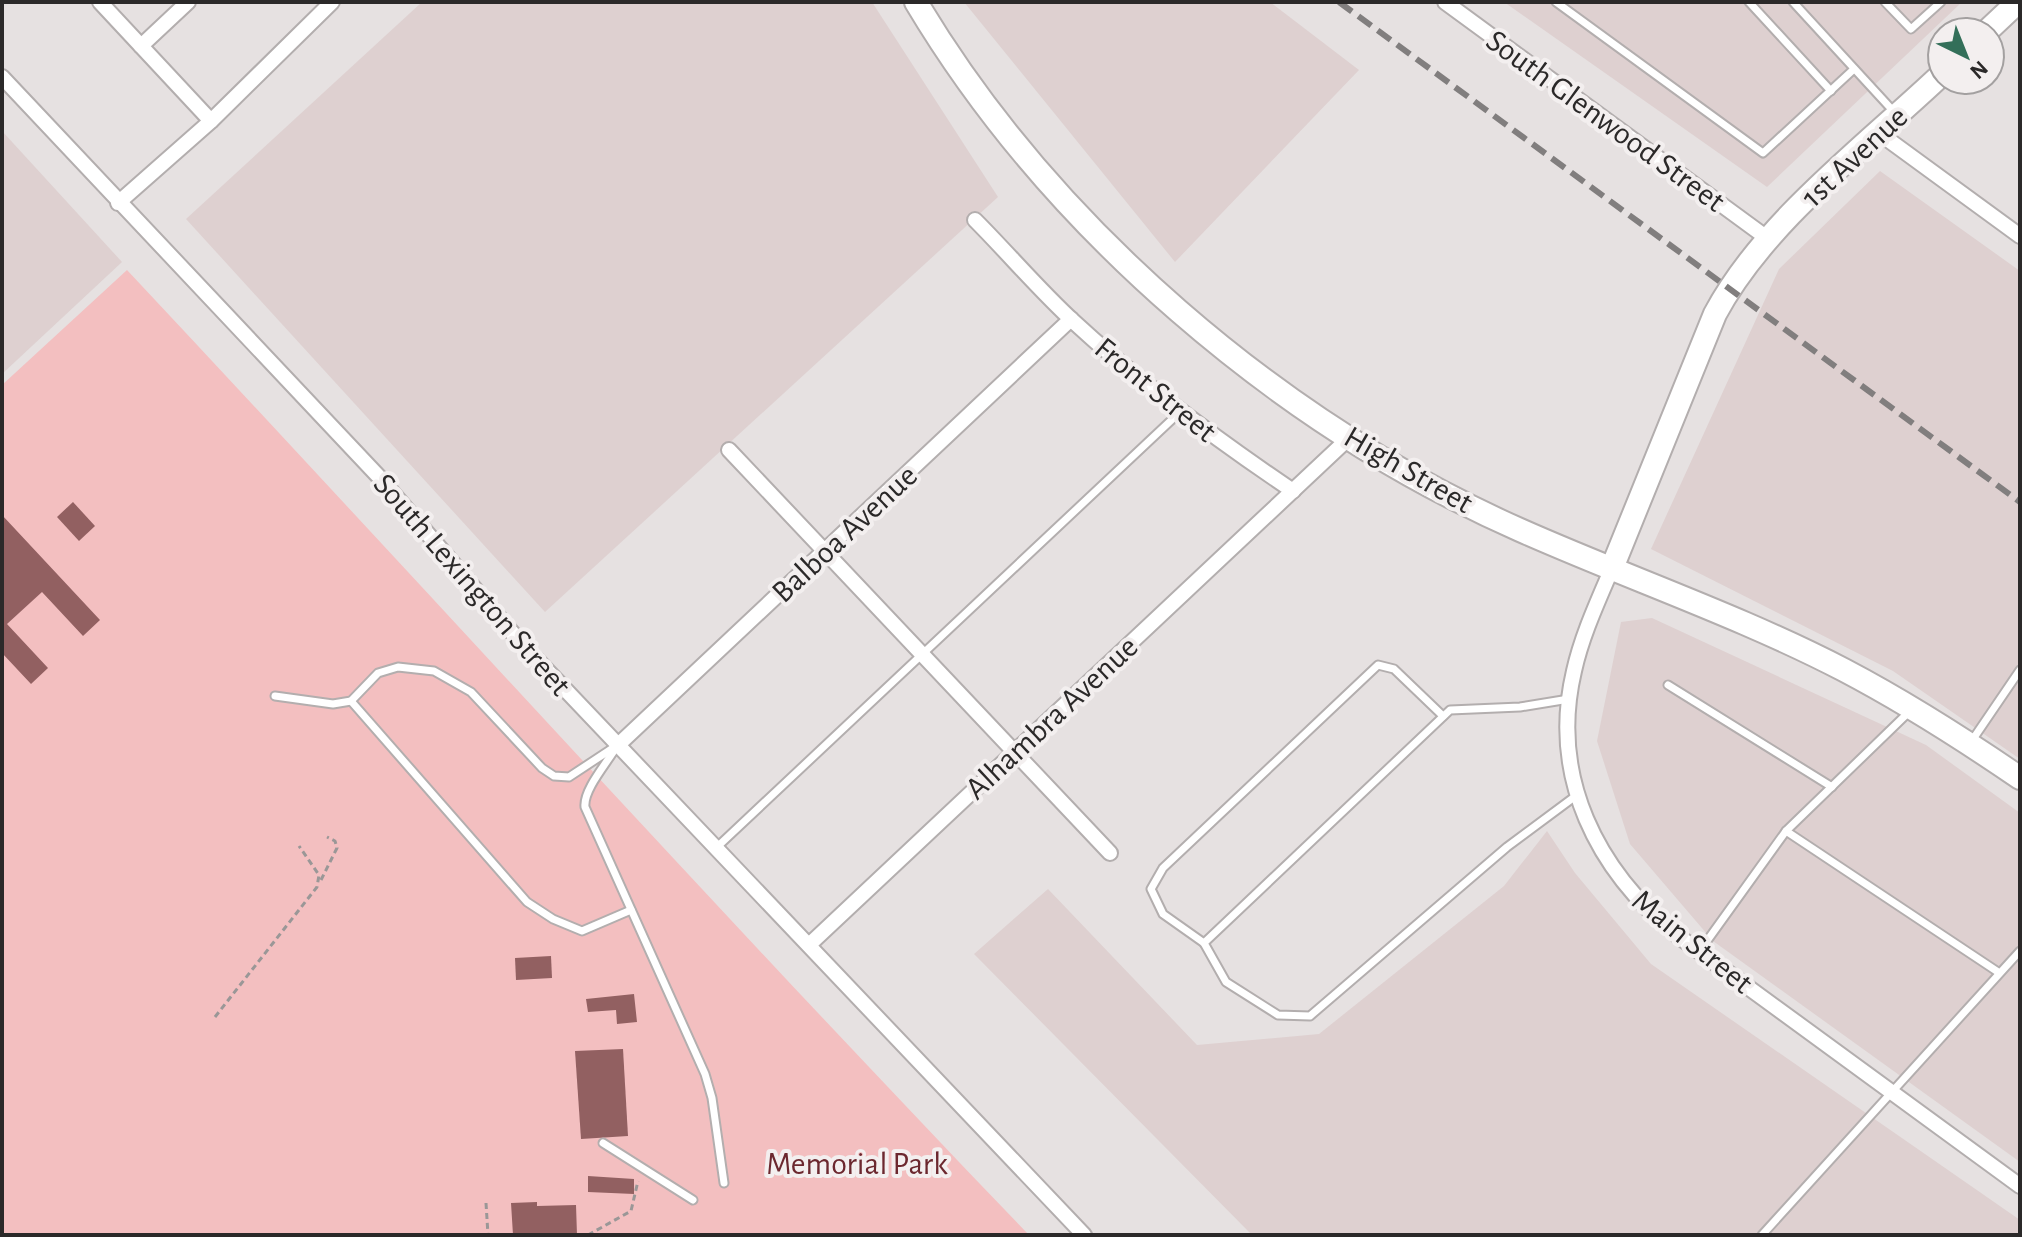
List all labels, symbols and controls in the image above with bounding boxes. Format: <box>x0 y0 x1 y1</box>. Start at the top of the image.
north arrow <box>1926 16 2006 96</box>
street label: South Glenwood Street <box>1480 24 1730 218</box>
text: N <box>1966 57 1992 83</box>
street label: 1st Avenue <box>1796 100 1914 213</box>
street label: Front Street <box>1089 331 1222 448</box>
street label: High Street <box>1339 420 1478 519</box>
street label: Balboa Avenue <box>766 459 923 609</box>
street label: South Lexington Street <box>368 468 577 702</box>
street label: Alhambra Avenue <box>959 630 1144 805</box>
street label: Main Street <box>1626 884 1759 1000</box>
park label: Memorial Park <box>766 1148 948 1180</box>

